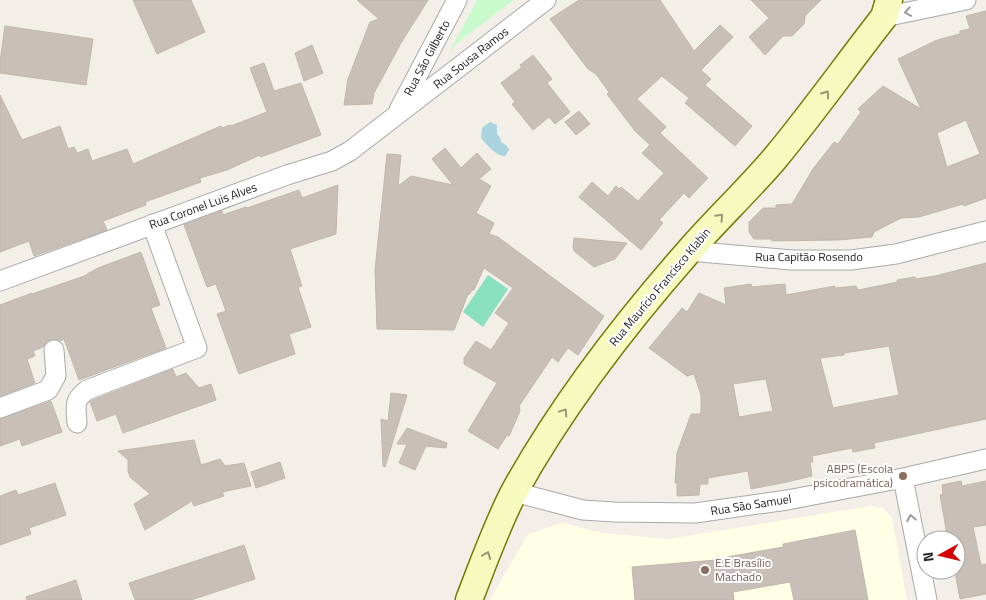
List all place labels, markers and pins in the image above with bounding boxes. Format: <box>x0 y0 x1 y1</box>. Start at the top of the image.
place label: ABPS (Escola psicodramática) <box>813 459 893 492</box>
marker: ABPS (Escola psicodramática) <box>897 470 909 482</box>
place label: E.E Brasílio Machado <box>715 553 771 586</box>
marker: E.E Brasílio Machado <box>699 564 711 576</box>

